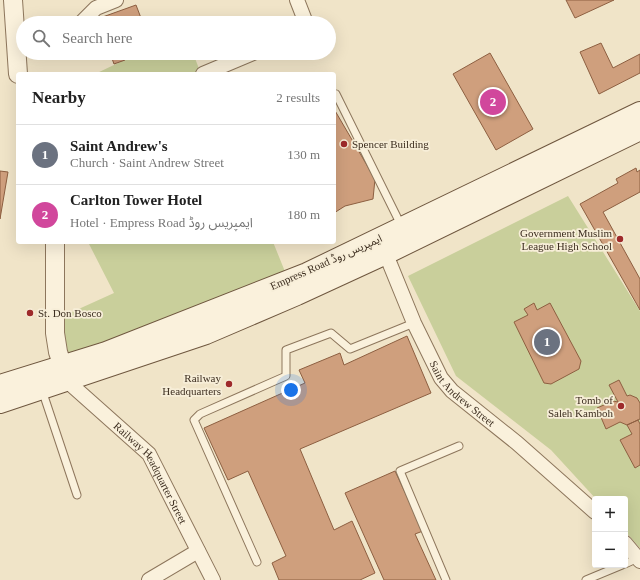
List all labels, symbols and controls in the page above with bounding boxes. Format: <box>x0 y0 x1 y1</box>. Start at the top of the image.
search box <box>16 16 336 60</box>
icon: search <box>30 27 52 49</box>
text: Search here <box>62 30 132 46</box>
pin: 2 <box>480 87 506 117</box>
text: Nearby <box>32 88 86 107</box>
text: 2 results <box>276 90 320 105</box>
text: Saint Andrew's <box>70 138 168 154</box>
place label: Spencer Building <box>352 138 429 150</box>
marker: Spencer Building <box>339 139 349 149</box>
text: 1 <box>42 147 48 162</box>
text: 130 m <box>287 147 320 162</box>
text: Church · Saint Andrew Street <box>70 155 224 170</box>
text: Carlton Tower Hotel <box>70 192 202 208</box>
text: 2 <box>42 207 48 222</box>
text: 180 m <box>287 207 320 222</box>
text: Hotel · Empress Road ایمپریس روڈ <box>70 215 253 230</box>
place label: Government Muslim League High School <box>520 227 612 252</box>
street label: Empress Road ایمپریس روڈ <box>268 232 385 294</box>
marker: Government Muslim League High School <box>615 234 625 244</box>
place label: St. Don Bosco <box>38 307 102 319</box>
marker: St. Don Bosco <box>25 308 35 318</box>
pin: 1 <box>534 327 560 357</box>
street label: Saint Andrew Street <box>427 359 497 429</box>
place label: Railway Headquarters <box>162 372 221 397</box>
marker: Railway Headquarters <box>224 379 234 389</box>
your location <box>281 380 301 400</box>
place label: Tomb of Saleh Kamboh <box>548 394 613 419</box>
marker: Tomb of Saleh Kamboh <box>616 401 626 411</box>
street label: Railway Headquarter Street <box>111 420 189 526</box>
map controls <box>592 496 628 568</box>
button: + <box>592 496 628 532</box>
button: − <box>592 532 628 568</box>

